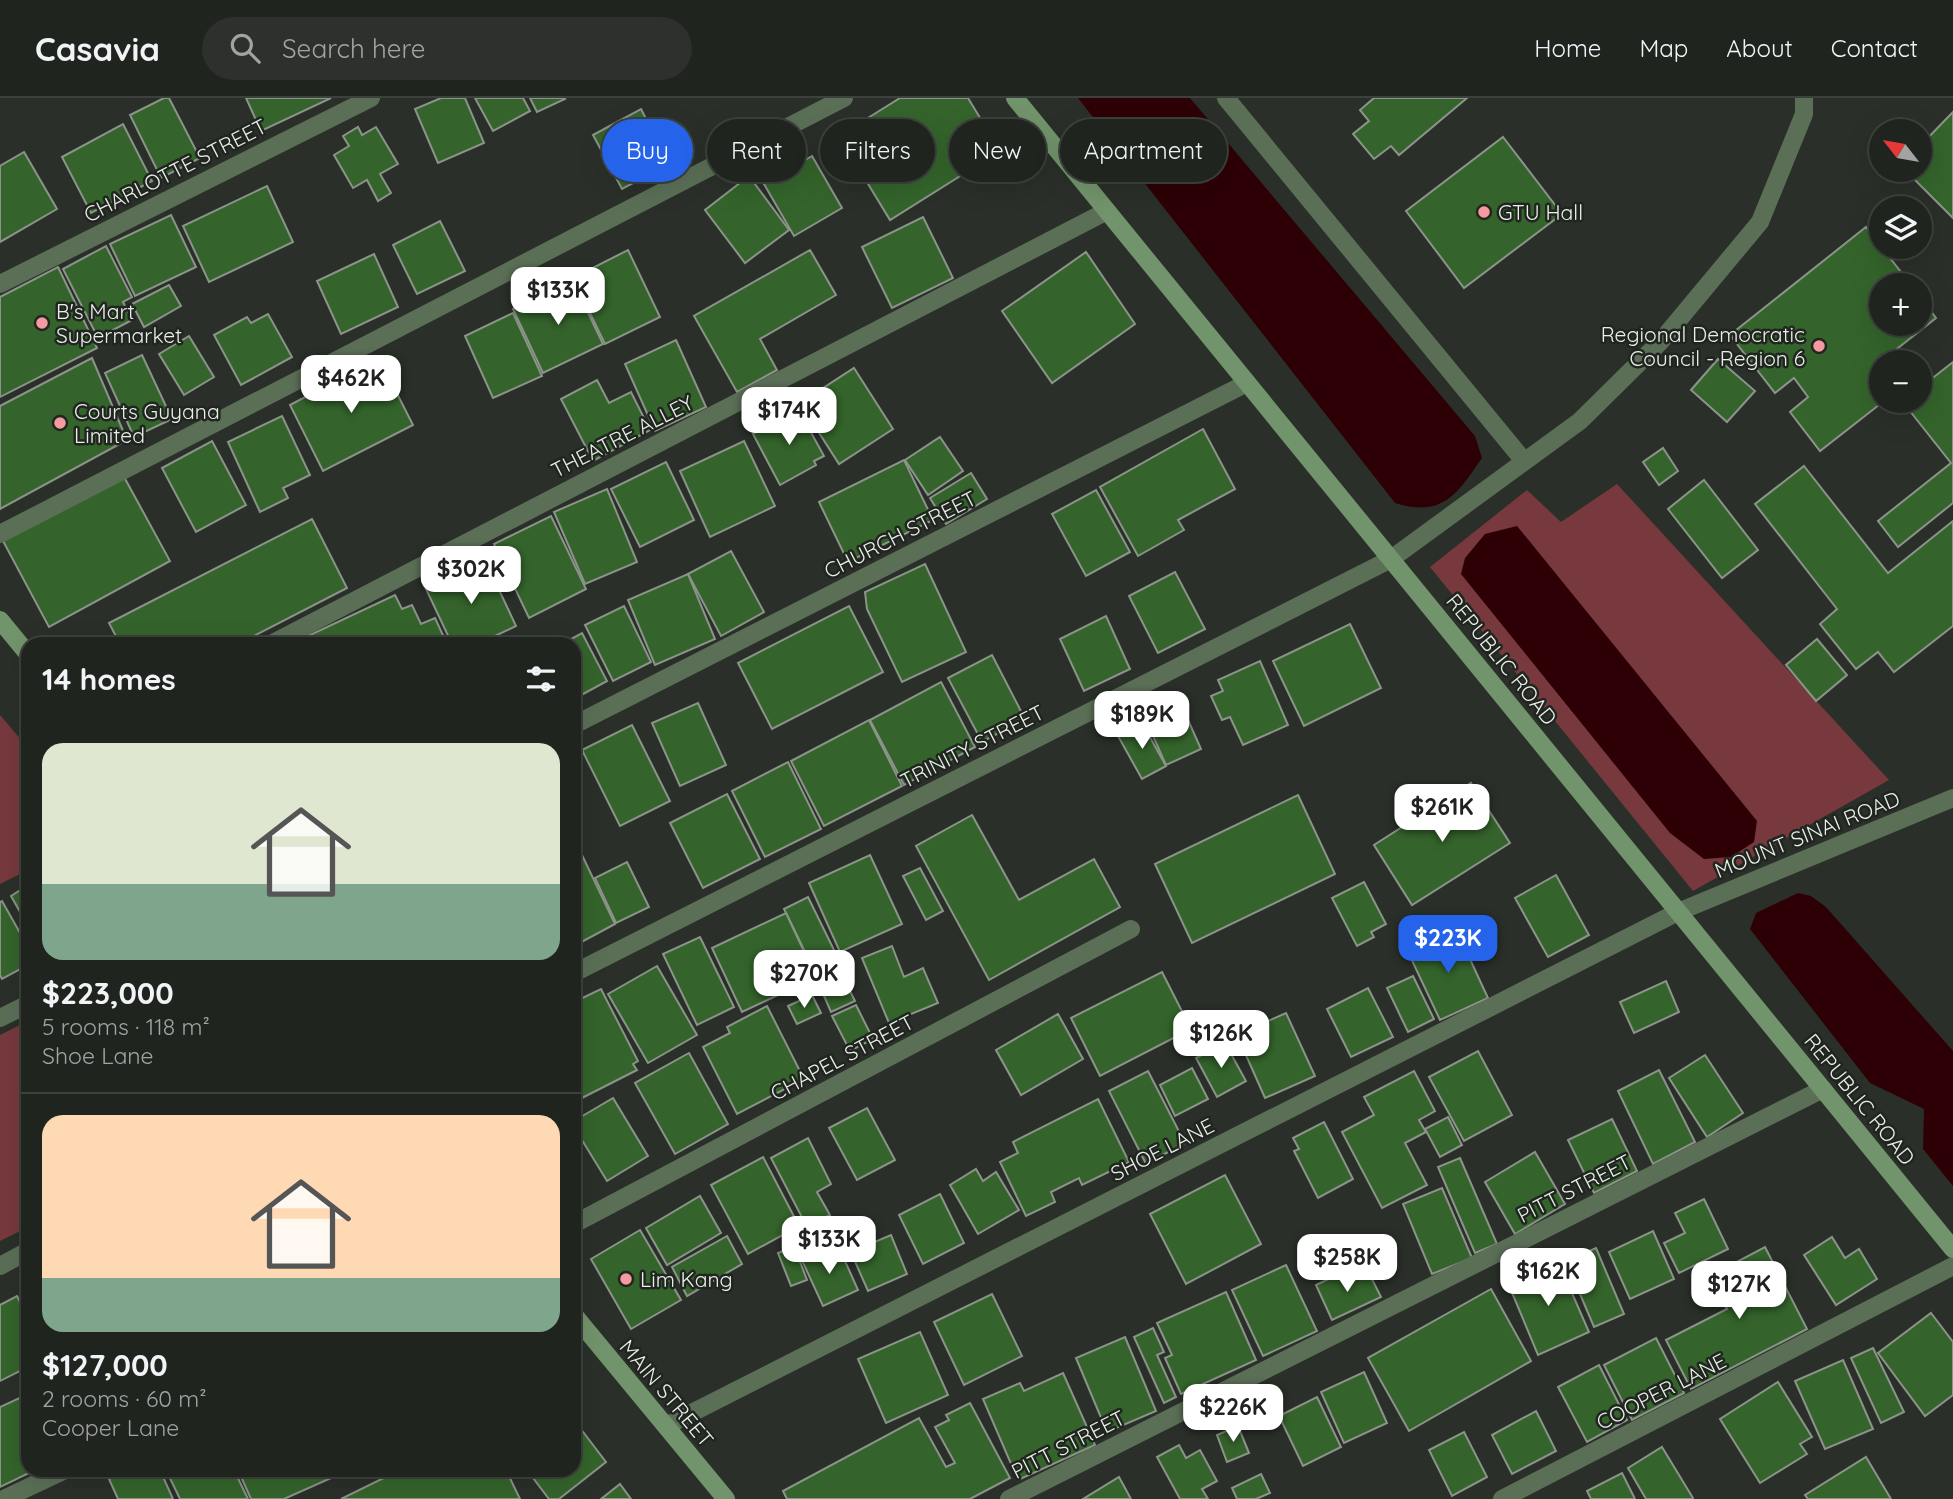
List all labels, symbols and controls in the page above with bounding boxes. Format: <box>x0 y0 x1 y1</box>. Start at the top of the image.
search box <box>202 17 692 80</box>
text: Casavia <box>35 28 160 69</box>
icon: search <box>226 29 264 67</box>
text: Search here <box>282 32 426 65</box>
text: Home <box>1534 33 1601 63</box>
text: Map <box>1639 33 1688 63</box>
text: About <box>1726 33 1793 63</box>
text: Contact <box>1831 33 1918 63</box>
street label: CHARLOTTE STREET <box>79 113 271 227</box>
chip: Buy <box>602 119 693 182</box>
chip: Rent <box>707 119 806 182</box>
chip: Filters <box>820 119 935 182</box>
chip: New <box>949 119 1046 182</box>
chip: Apartment <box>1060 119 1227 182</box>
north arrow <box>1869 119 1932 182</box>
map controls <box>1869 119 1932 413</box>
button: layers <box>1869 196 1932 259</box>
place label: GTU Hall <box>1498 199 1583 225</box>
marker: GTU Hall <box>1476 204 1492 220</box>
pin: $133K <box>509 268 607 327</box>
button: + <box>1869 273 1932 336</box>
text: $133K <box>527 275 589 304</box>
place label: B's Mart Supermarket <box>56 298 182 348</box>
marker: B's Mart Supermarket <box>34 315 50 331</box>
place label: Regional Democratic Council - Region 6 <box>1601 321 1805 371</box>
marker: Regional Democratic Council - Region 6 <box>1811 338 1827 354</box>
button: − <box>1869 350 1932 413</box>
pin: $462K <box>302 356 400 415</box>
text: $462K <box>317 363 385 392</box>
pin: $174K <box>740 388 838 447</box>
street label: THEATRE ALLEY <box>546 389 698 483</box>
text: $174K <box>758 395 820 424</box>
place label: Courts Guyana Limited <box>74 398 220 448</box>
marker: Courts Guyana Limited <box>52 415 68 431</box>
street label: CHURCH STREET <box>820 484 980 584</box>
pin: $302K <box>422 546 520 606</box>
text: $302K <box>437 554 505 583</box>
street label: REPUBLIC ROAD <box>1441 588 1563 730</box>
text: 14 homes <box>42 660 176 698</box>
icon: filters <box>522 660 560 698</box>
pin: $189K <box>1093 692 1191 751</box>
street label: TRINITY STREET <box>896 699 1048 793</box>
text: $189K <box>1110 699 1174 728</box>
pin: $261K <box>1393 784 1491 844</box>
street label: MOUNT SINAI ROAD <box>1711 785 1903 883</box>
icon: home <box>238 789 364 915</box>
text: $261K <box>1410 792 1474 821</box>
pin: $223K <box>1399 916 1497 975</box>
text: $223K <box>1414 923 1482 952</box>
pin: $270K <box>755 950 853 1010</box>
text: $270K <box>770 958 838 987</box>
text: $223,000 <box>42 974 174 1012</box>
street label: CHAPEL STREET <box>766 1008 918 1106</box>
pin: $126K <box>1172 1010 1270 1070</box>
text: 5 rooms · 118 m² <box>42 1012 210 1041</box>
text: $126K <box>1189 1018 1253 1047</box>
street label: REPUBLIC ROAD <box>1799 1028 1921 1170</box>
text: Shoe Lane <box>42 1041 154 1070</box>
street label: SHOE LANE <box>1106 1112 1218 1186</box>
street label: PITT STREET <box>1513 1148 1635 1228</box>
icon: home <box>238 1161 364 1287</box>
pin: $133K <box>780 1216 878 1276</box>
text: $133K <box>798 1224 860 1253</box>
pin: $258K <box>1298 1234 1396 1294</box>
text: $258K <box>1313 1242 1381 1271</box>
pin: $162K <box>1499 1248 1597 1308</box>
text: $162K <box>1516 1256 1580 1285</box>
pin: $127K <box>1690 1262 1788 1321</box>
place label: Lim Kang <box>640 1266 733 1292</box>
text: $127K <box>1707 1269 1771 1298</box>
marker: Lim Kang <box>618 1271 634 1287</box>
street label: MAIN STREET <box>615 1334 719 1452</box>
text: $127,000 <box>42 1346 168 1384</box>
street label: COOPER LANE <box>1592 1347 1730 1435</box>
text: 2 rooms · 60 m² <box>42 1384 207 1413</box>
pin: $226K <box>1184 1384 1282 1444</box>
text: $226K <box>1199 1392 1267 1421</box>
street label: PITT STREET <box>1007 1404 1129 1484</box>
text: Cooper Lane <box>42 1413 179 1442</box>

